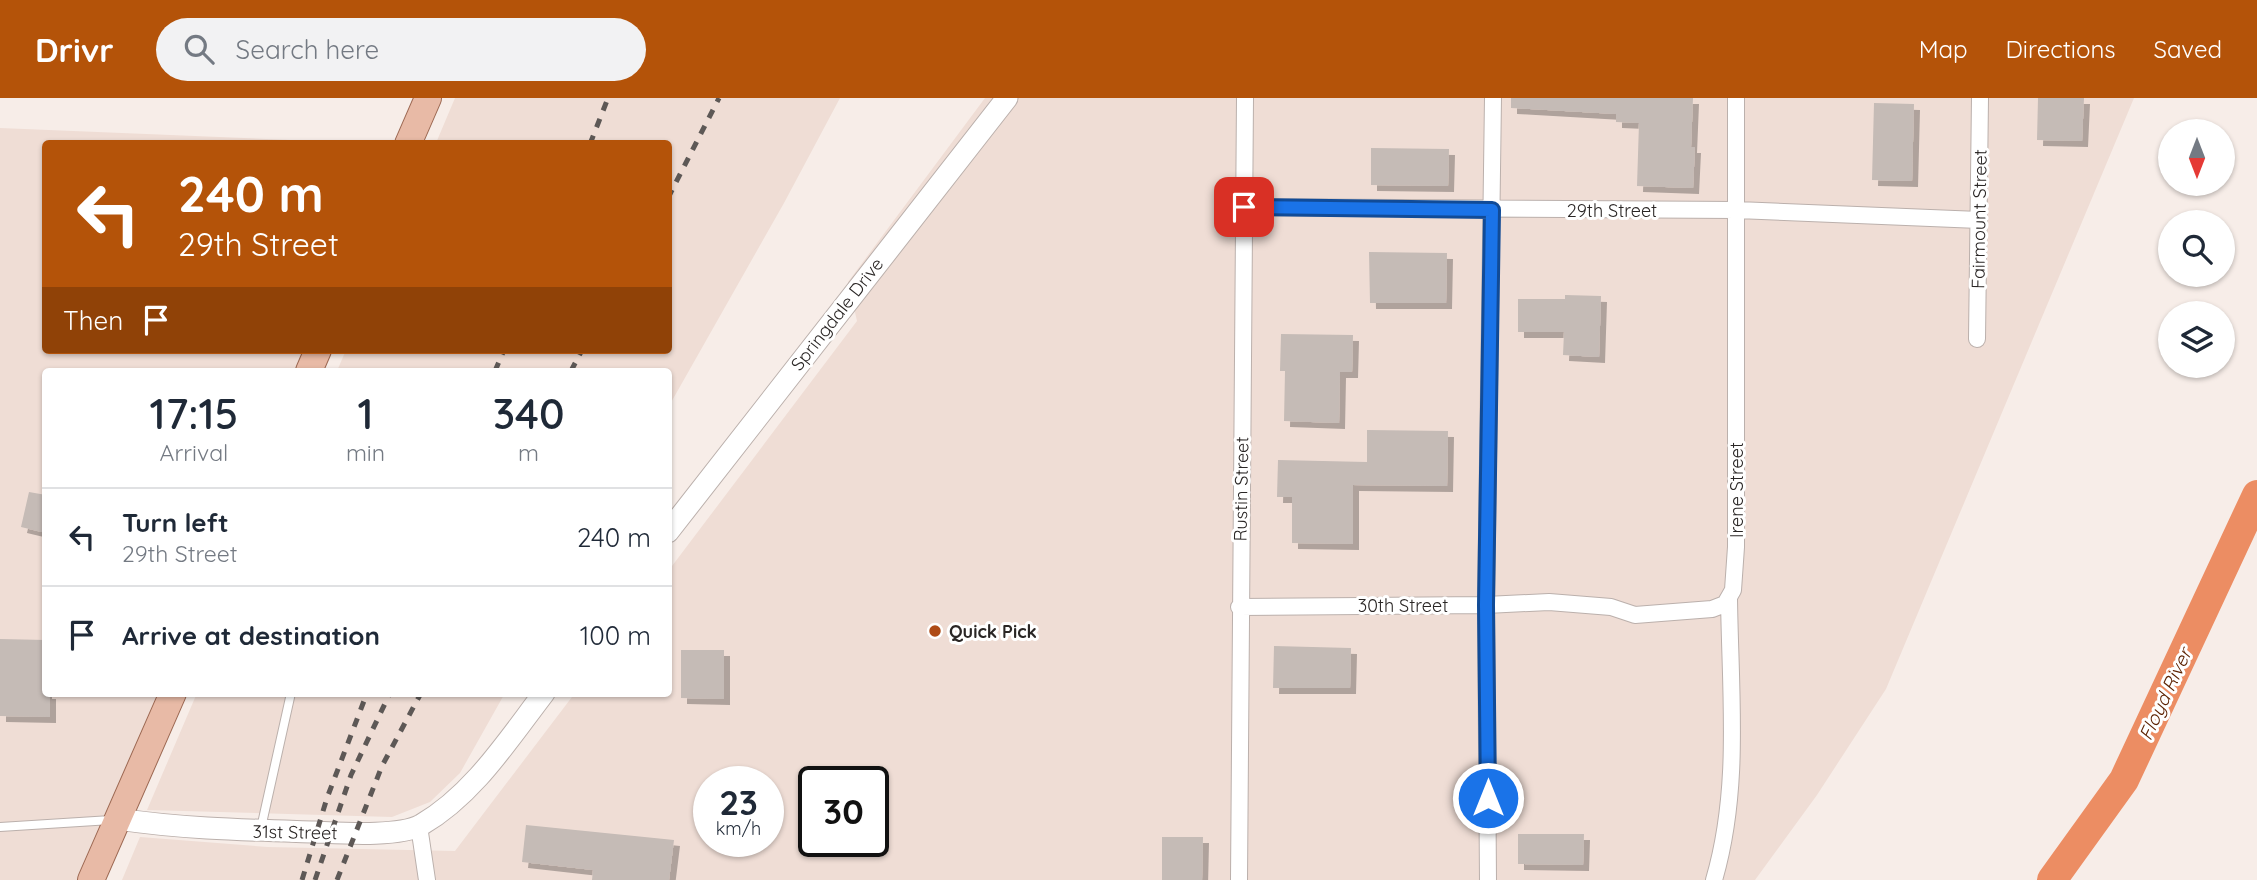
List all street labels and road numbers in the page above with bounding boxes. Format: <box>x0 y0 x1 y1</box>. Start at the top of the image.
street label: Fairmount Street <box>1966 149 1992 289</box>
street label: 29th Street <box>1567 199 1657 222</box>
street label: Springdale Drive <box>786 253 888 375</box>
street label: Rustin Street <box>1229 436 1253 542</box>
street label: Irene Street <box>1725 442 1748 538</box>
street label: 30th Street <box>1358 594 1448 617</box>
street label: 31st Street <box>252 820 338 844</box>

